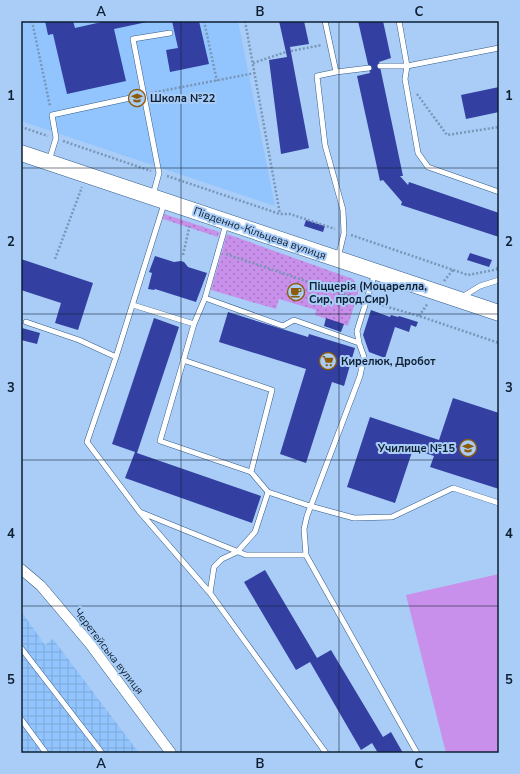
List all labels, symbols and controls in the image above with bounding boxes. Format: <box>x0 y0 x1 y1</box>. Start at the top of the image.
text: A <box>96 3 106 21</box>
text: B <box>256 3 265 21</box>
text: C <box>415 3 424 21</box>
text: 1 <box>7 87 15 105</box>
text: 1 <box>505 87 513 105</box>
school or university icon: Школа №22 <box>127 88 147 108</box>
place label: Школа №22 <box>150 91 216 106</box>
street label: Південно-Кільцева вулиця <box>191 204 328 263</box>
text: 2 <box>7 233 15 251</box>
text: 2 <box>505 233 513 251</box>
place label: Піццерія (Моцарелла, Сир, прод.Сир) <box>309 279 427 307</box>
cafe icon: Піццерія (Моцарелла, Сир, прод.Сир) <box>286 282 306 302</box>
supermarket icon: Кирелюк, Дробот <box>318 351 338 371</box>
place label: Кирелюк, Дробот <box>341 354 436 369</box>
text: 3 <box>7 379 15 397</box>
text: 3 <box>505 379 513 397</box>
school or university icon: Училище №15 <box>458 438 478 458</box>
place label: Училище №15 <box>377 441 455 456</box>
text: 4 <box>7 525 15 543</box>
text: 4 <box>505 525 513 543</box>
street label: Черетейська вулиця <box>70 605 147 698</box>
text: 5 <box>7 671 15 689</box>
text: 5 <box>505 671 513 689</box>
text: A <box>96 755 106 773</box>
text: B <box>256 755 265 773</box>
text: C <box>415 755 424 773</box>

